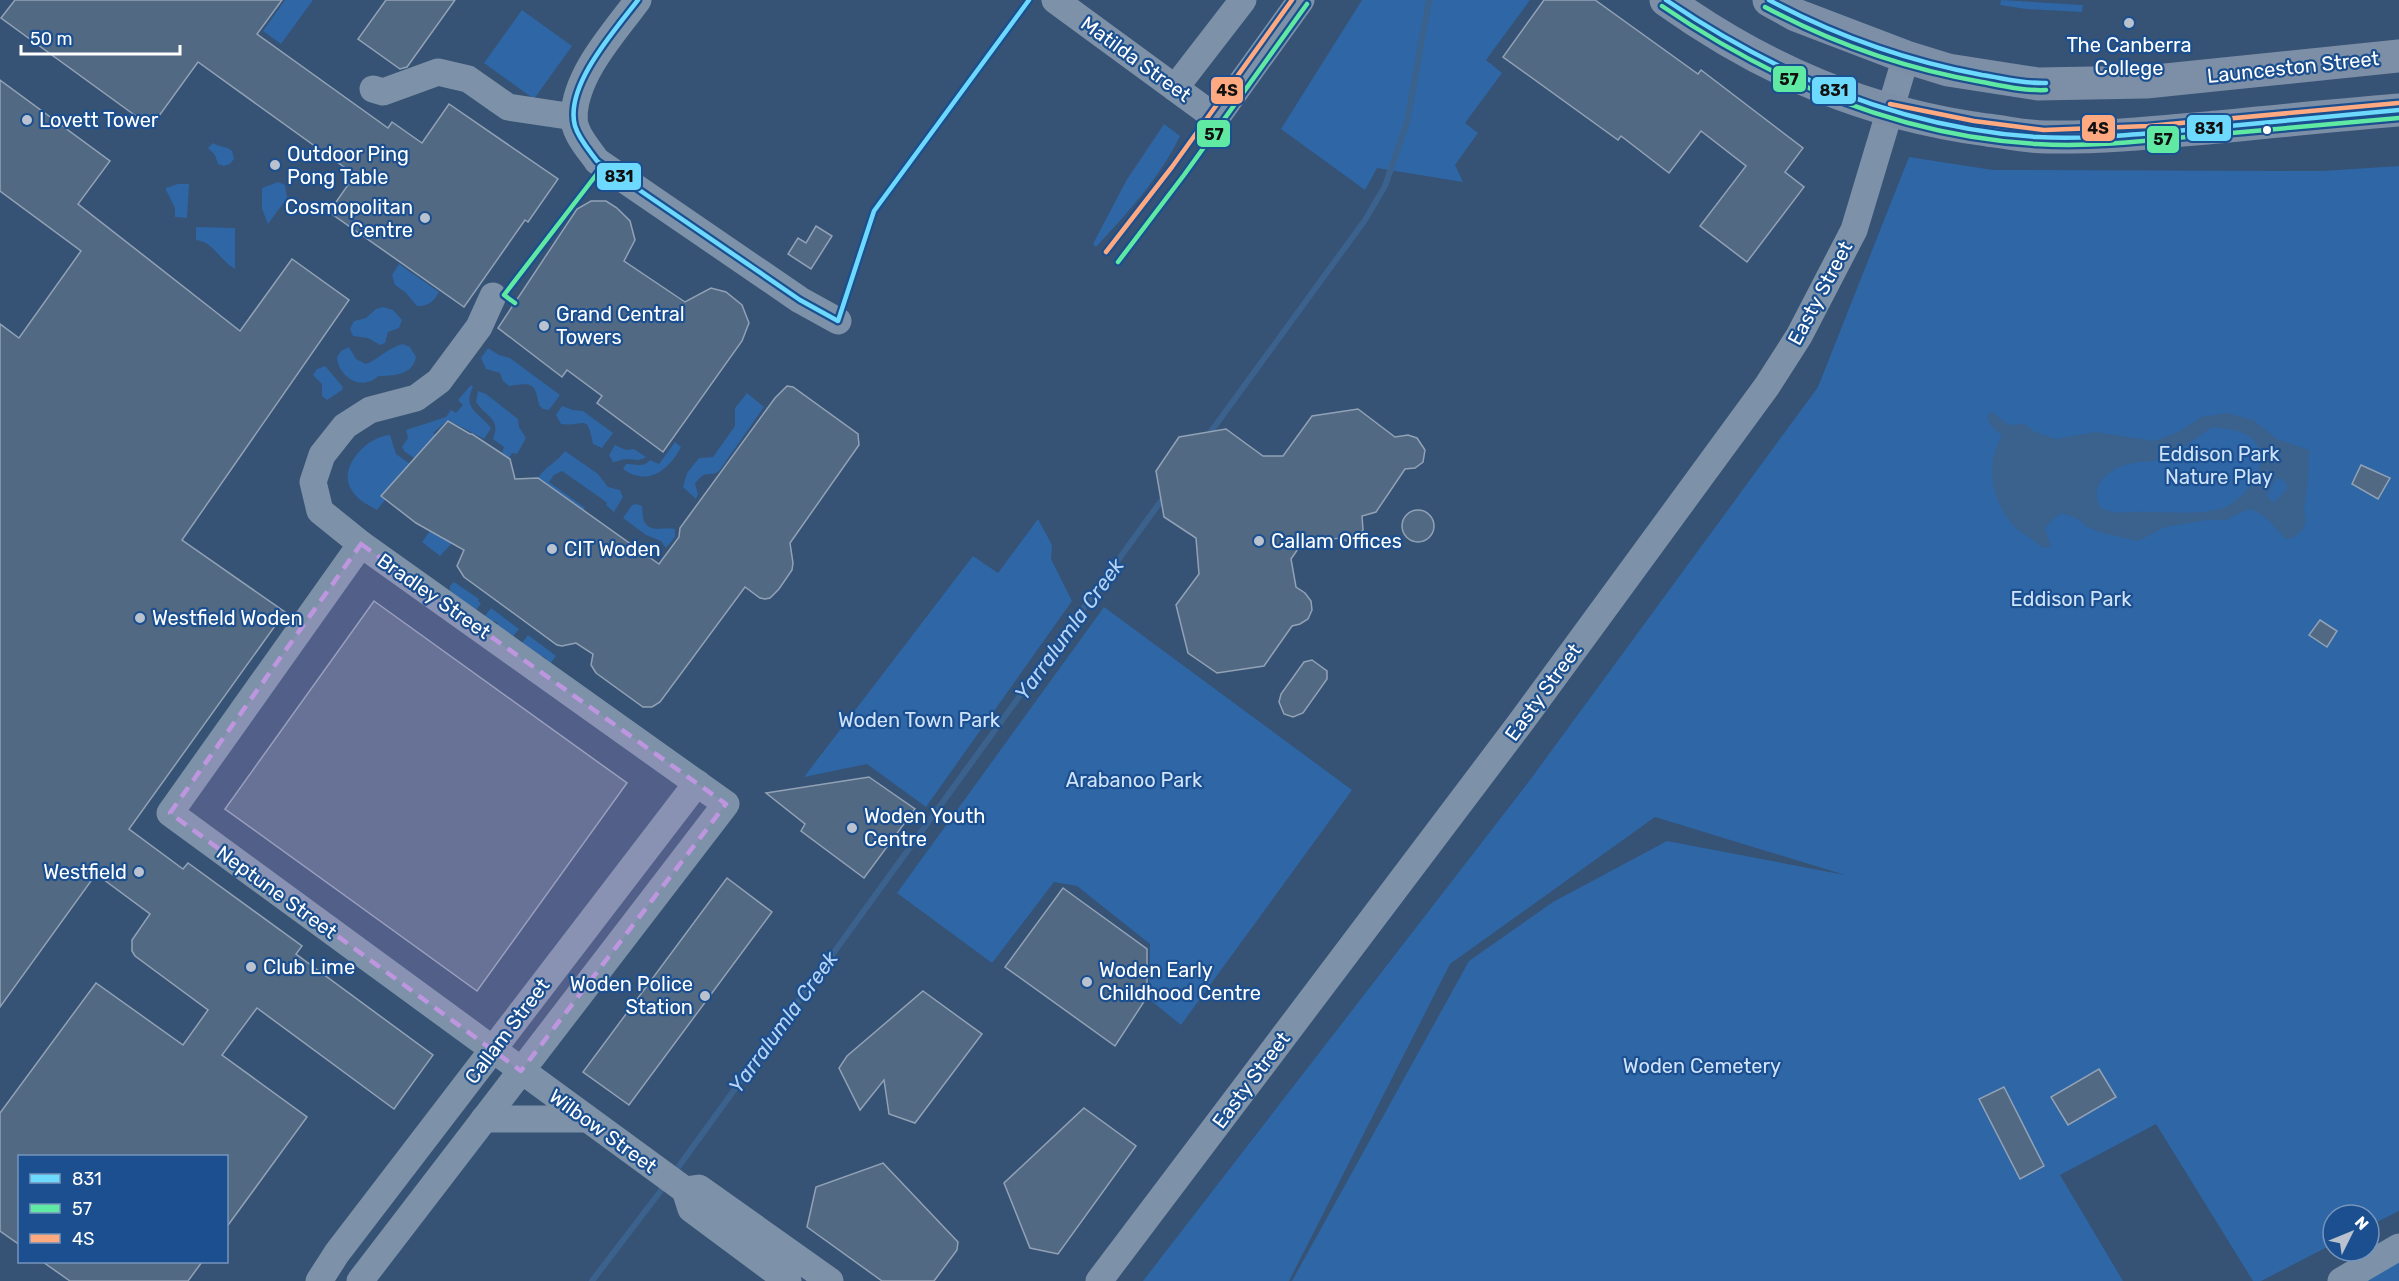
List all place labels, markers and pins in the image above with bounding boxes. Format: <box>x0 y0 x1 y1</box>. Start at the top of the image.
marker: The Canberra College <box>2122 16 2136 30</box>
place label: The Canberra College <box>2066 33 2192 80</box>
place label: Lovett Tower <box>39 108 159 132</box>
marker: Lovett Tower <box>20 113 34 127</box>
unlabelled marker <box>2261 124 2273 136</box>
place label: Outdoor Ping Pong Table <box>287 142 409 189</box>
marker: Outdoor Ping Pong Table <box>268 158 282 172</box>
place label: Cosmopolitan Centre <box>285 195 413 242</box>
marker: Cosmopolitan Centre <box>418 211 432 225</box>
place label: Grand Central Towers <box>556 302 685 349</box>
marker: Grand Central Towers <box>537 319 551 333</box>
place label: Callam Offices <box>1271 529 1402 553</box>
marker: Callam Offices <box>1252 534 1266 548</box>
place label: CIT Woden <box>564 537 661 561</box>
marker: CIT Woden <box>545 542 559 556</box>
place label: Westfield Woden <box>152 606 303 630</box>
marker: Westfield Woden <box>133 611 147 625</box>
place label: Woden Youth Centre <box>864 804 985 851</box>
marker: Woden Youth Centre <box>845 821 859 835</box>
place label: Westfield <box>43 860 127 884</box>
marker: Westfield <box>132 865 146 879</box>
place label: Club Lime <box>263 955 355 979</box>
place label: Woden Early Childhood Centre <box>1099 958 1261 1005</box>
marker: Club Lime <box>244 960 258 974</box>
place label: Woden Police Station <box>570 972 693 1019</box>
marker: Woden Early Childhood Centre <box>1080 975 1094 989</box>
marker: Woden Police Station <box>698 989 712 1003</box>

